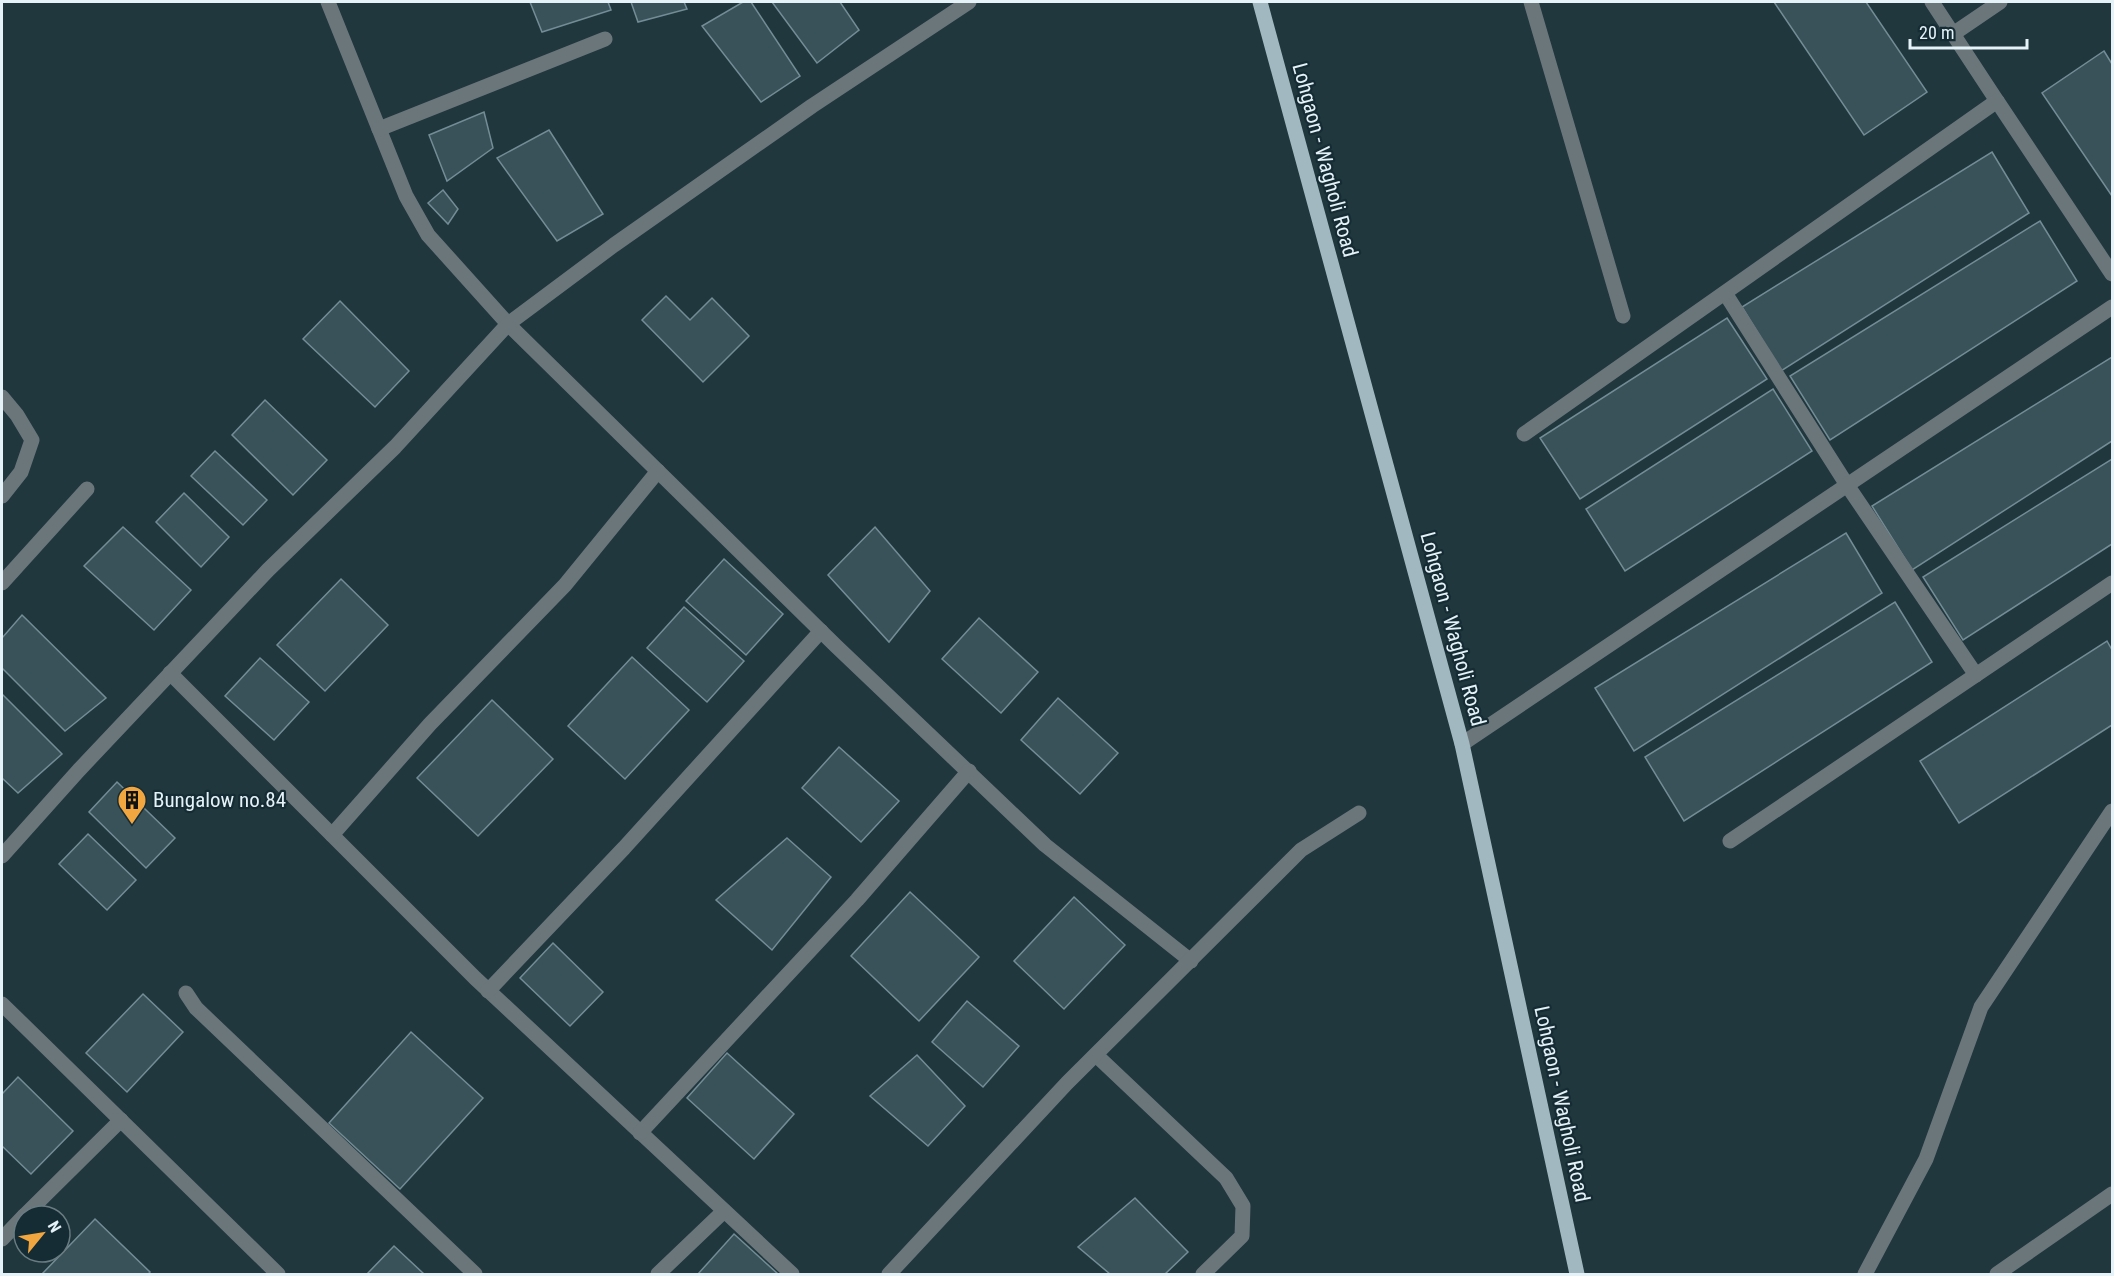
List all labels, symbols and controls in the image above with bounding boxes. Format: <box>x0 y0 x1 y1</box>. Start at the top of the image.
scale bar <box>1910 12 2027 50</box>
text: 20 m <box>1919 22 1954 43</box>
street label: Lohgaon - Wagholi Road <box>1288 60 1362 260</box>
street label: Lohgaon - Wagholi Road <box>1416 529 1490 729</box>
building icon: Bungalow no.84 <box>116 784 148 826</box>
place label: Bungalow no.84 <box>153 788 286 812</box>
street label: Lohgaon - Wagholi Road <box>1529 1004 1595 1204</box>
north arrow <box>12 1204 72 1264</box>
text: N <box>44 1218 65 1236</box>

